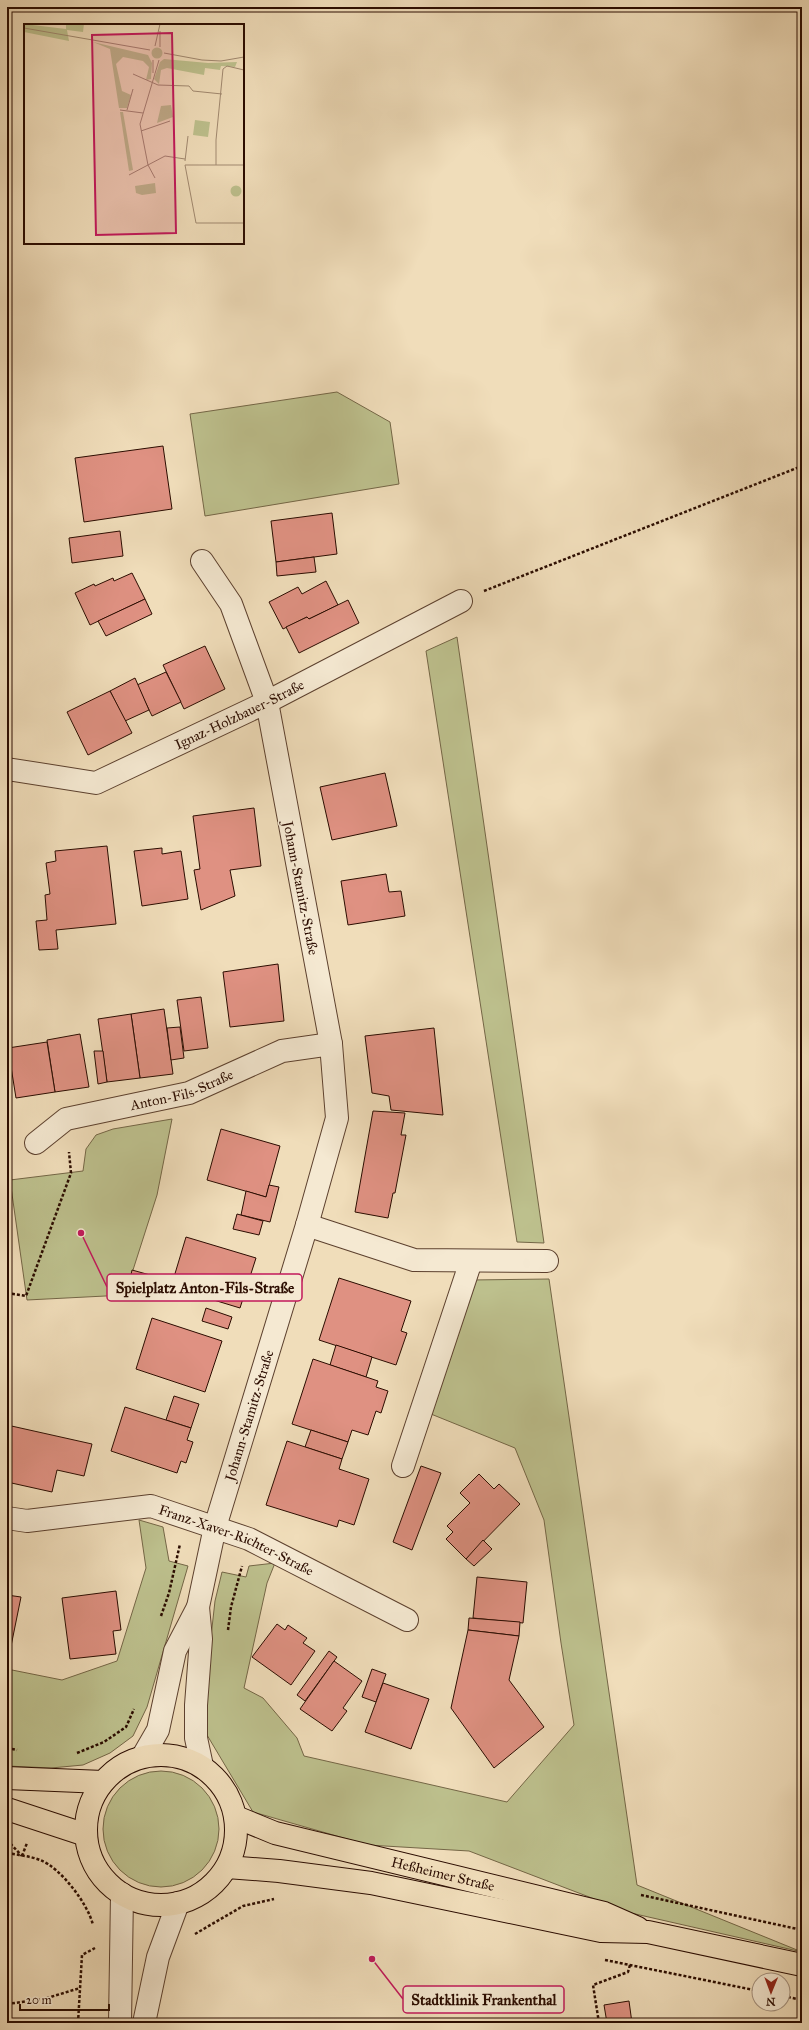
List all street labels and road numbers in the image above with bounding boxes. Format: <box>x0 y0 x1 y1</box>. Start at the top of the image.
street label: Ignaz-Holzbauer-Straße <box>172 676 307 753</box>
street label: Johann-Stamitz-Straße <box>278 818 322 957</box>
street label: Anton-Fils-Straße <box>128 1066 236 1114</box>
street label: Johann-Stamitz-Straße <box>221 1348 278 1485</box>
street label: Franz-Xaver-Richter-Straße <box>156 1501 316 1580</box>
street label: Heßheimer Straße <box>390 1854 496 1895</box>

